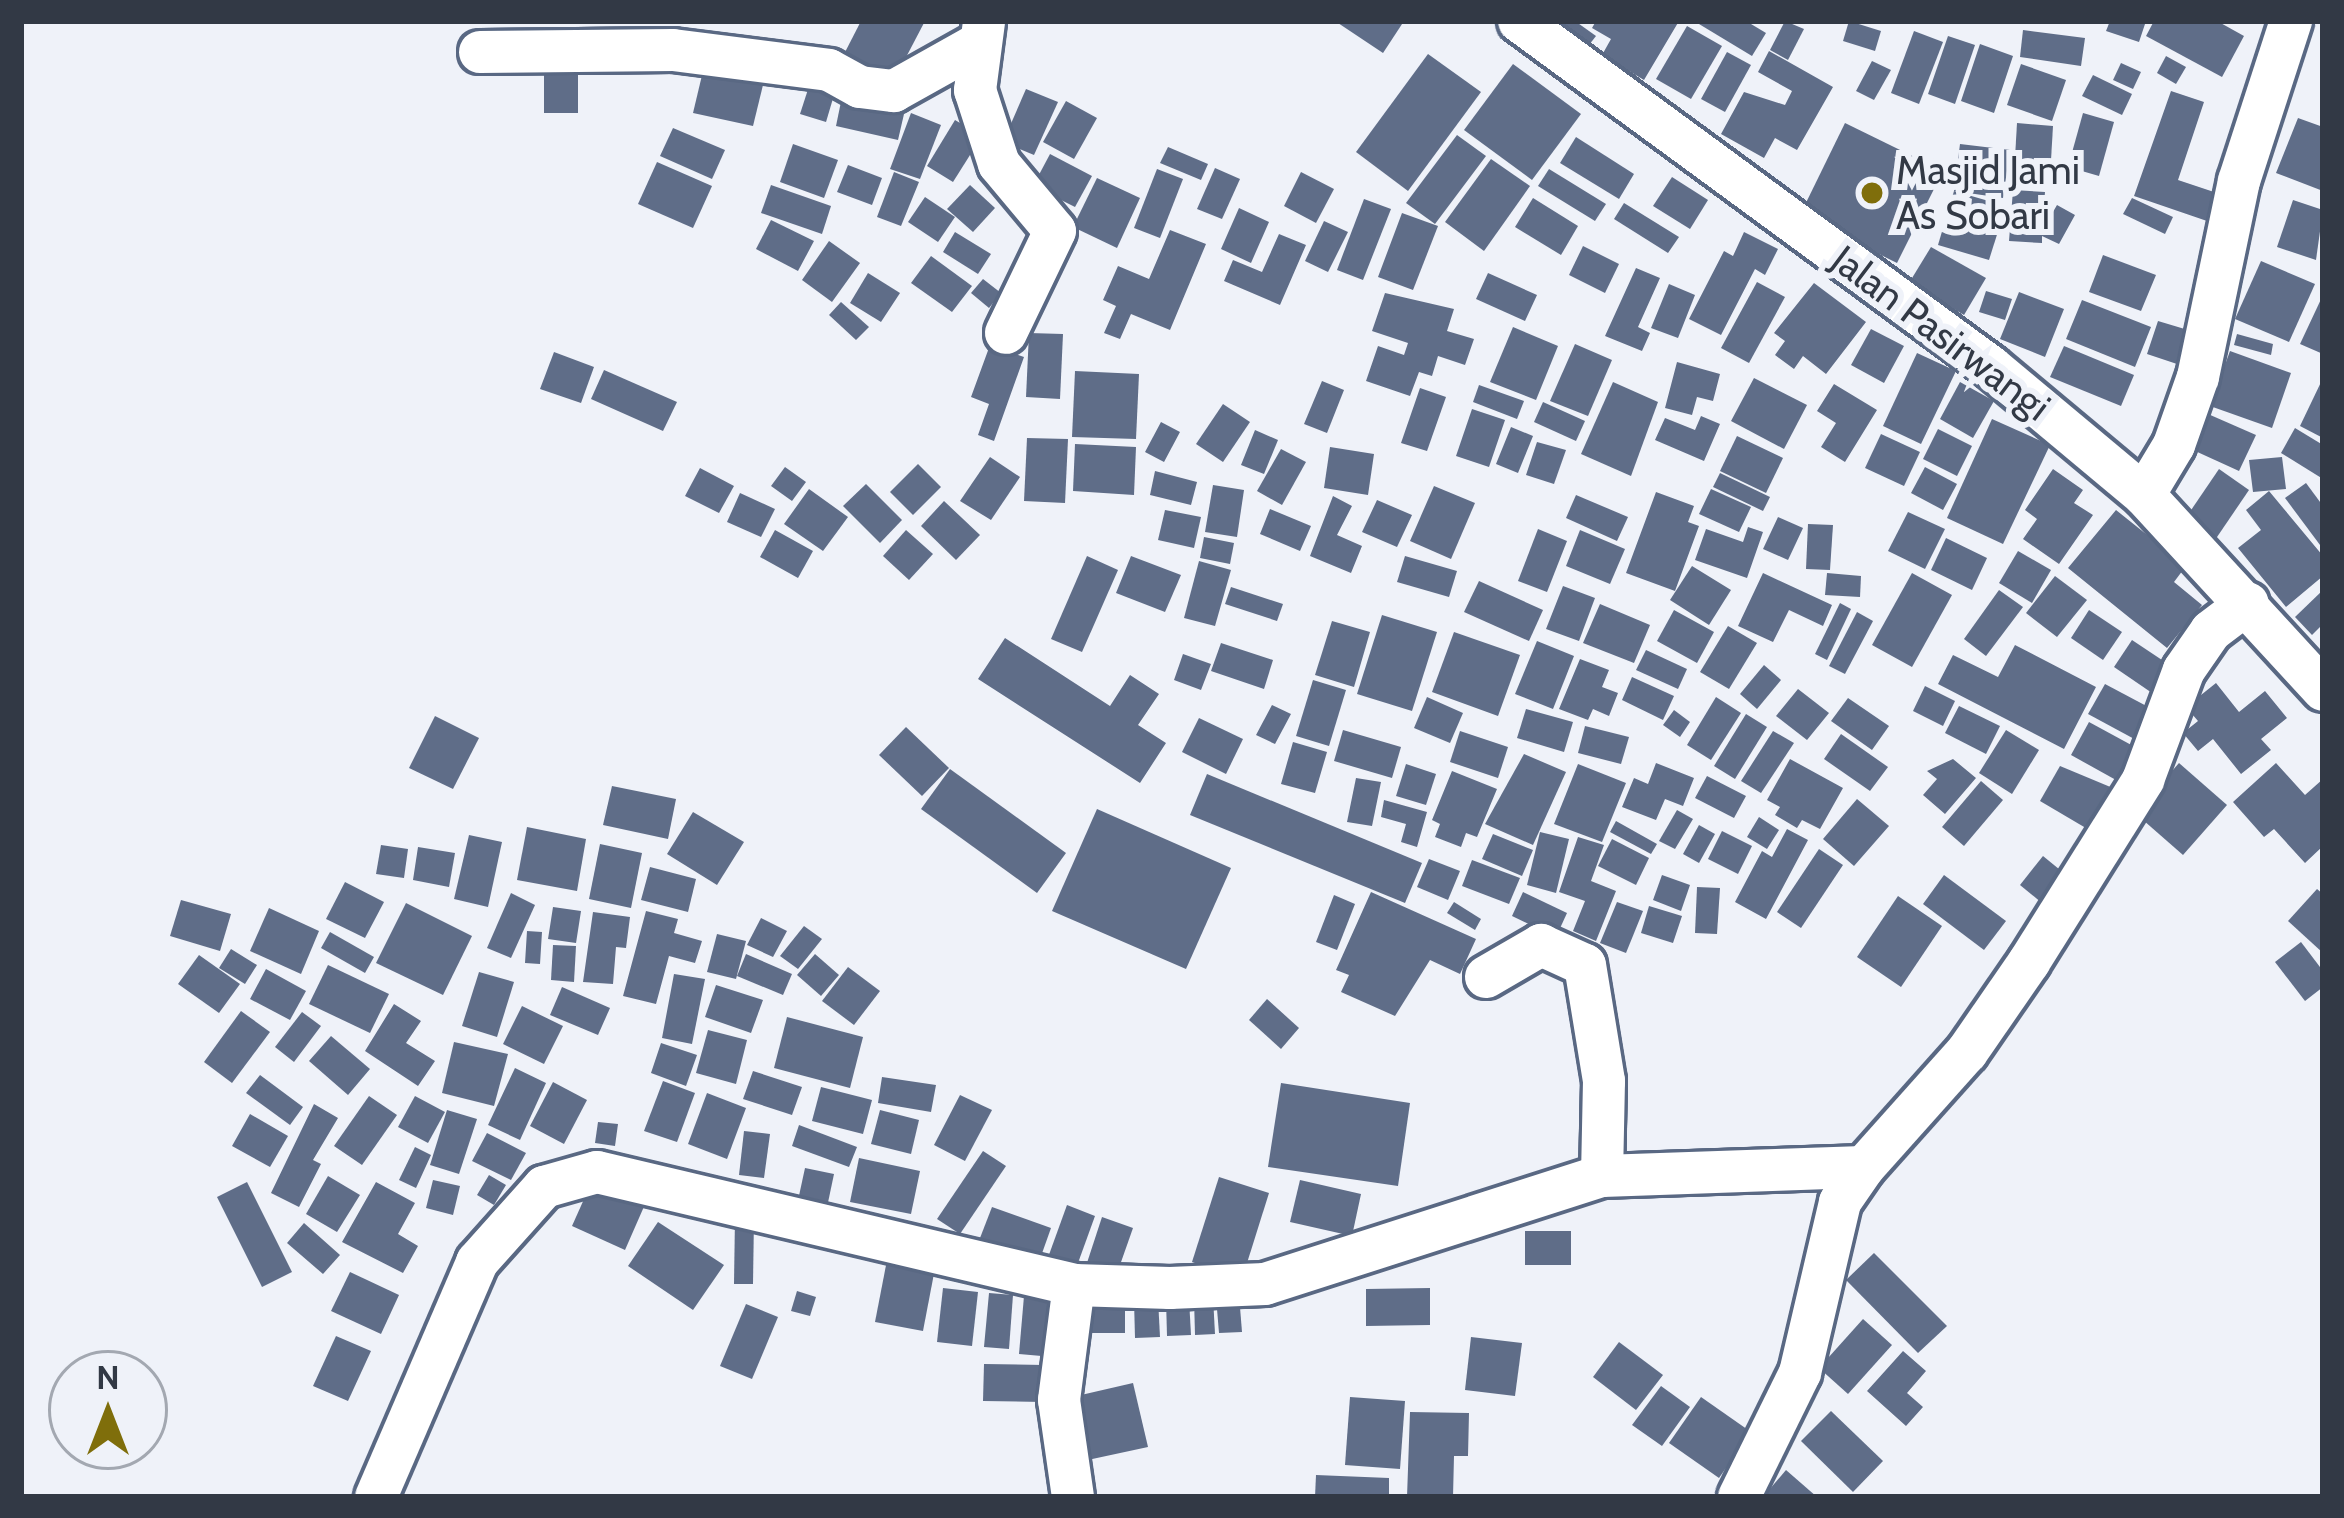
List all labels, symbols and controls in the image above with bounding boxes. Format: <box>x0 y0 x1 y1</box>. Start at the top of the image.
place label: Masjid Jami As Sobari <box>1896 148 2080 239</box>
marker: Masjid Jami As Sobari <box>1859 180 1885 206</box>
street label: Jalan Pasirwangi <box>1823 236 2059 430</box>
north arrow <box>48 1350 168 1470</box>
text: N <box>96 1357 120 1397</box>

